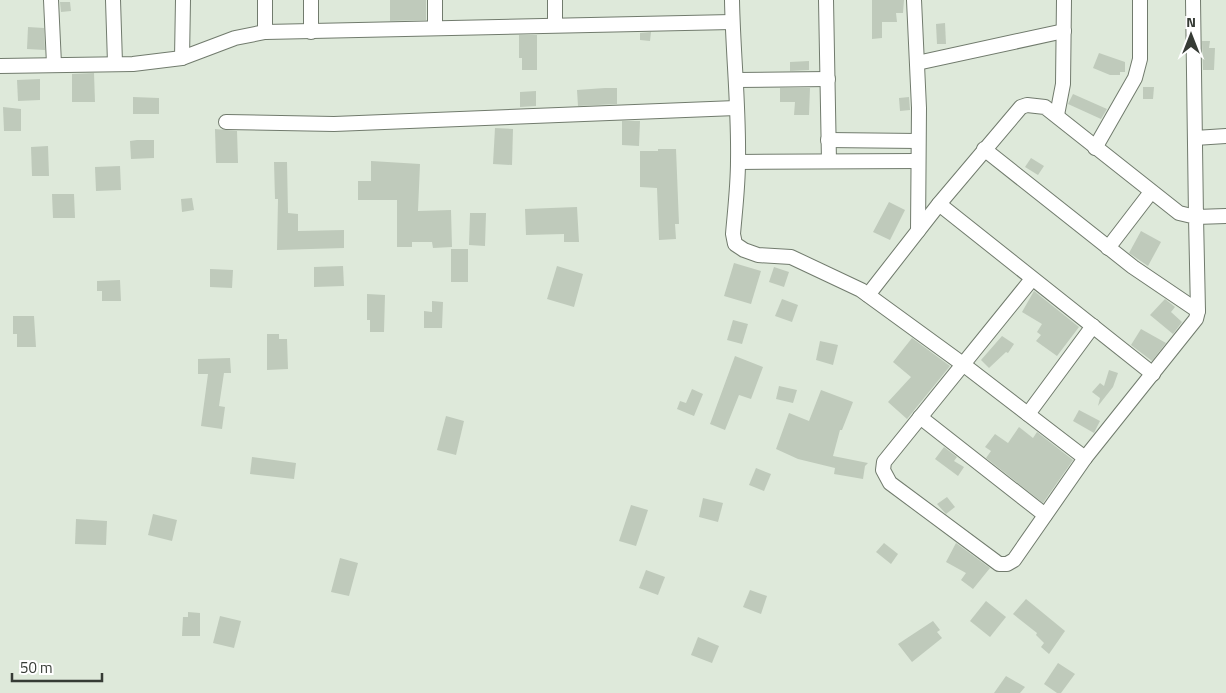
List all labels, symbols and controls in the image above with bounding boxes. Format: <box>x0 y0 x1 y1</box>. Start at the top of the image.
north arrow <box>1166 10 1216 60</box>
text: N <box>1186 11 1196 32</box>
scale bar <box>12 650 102 682</box>
text: 50 m <box>20 656 53 679</box>

